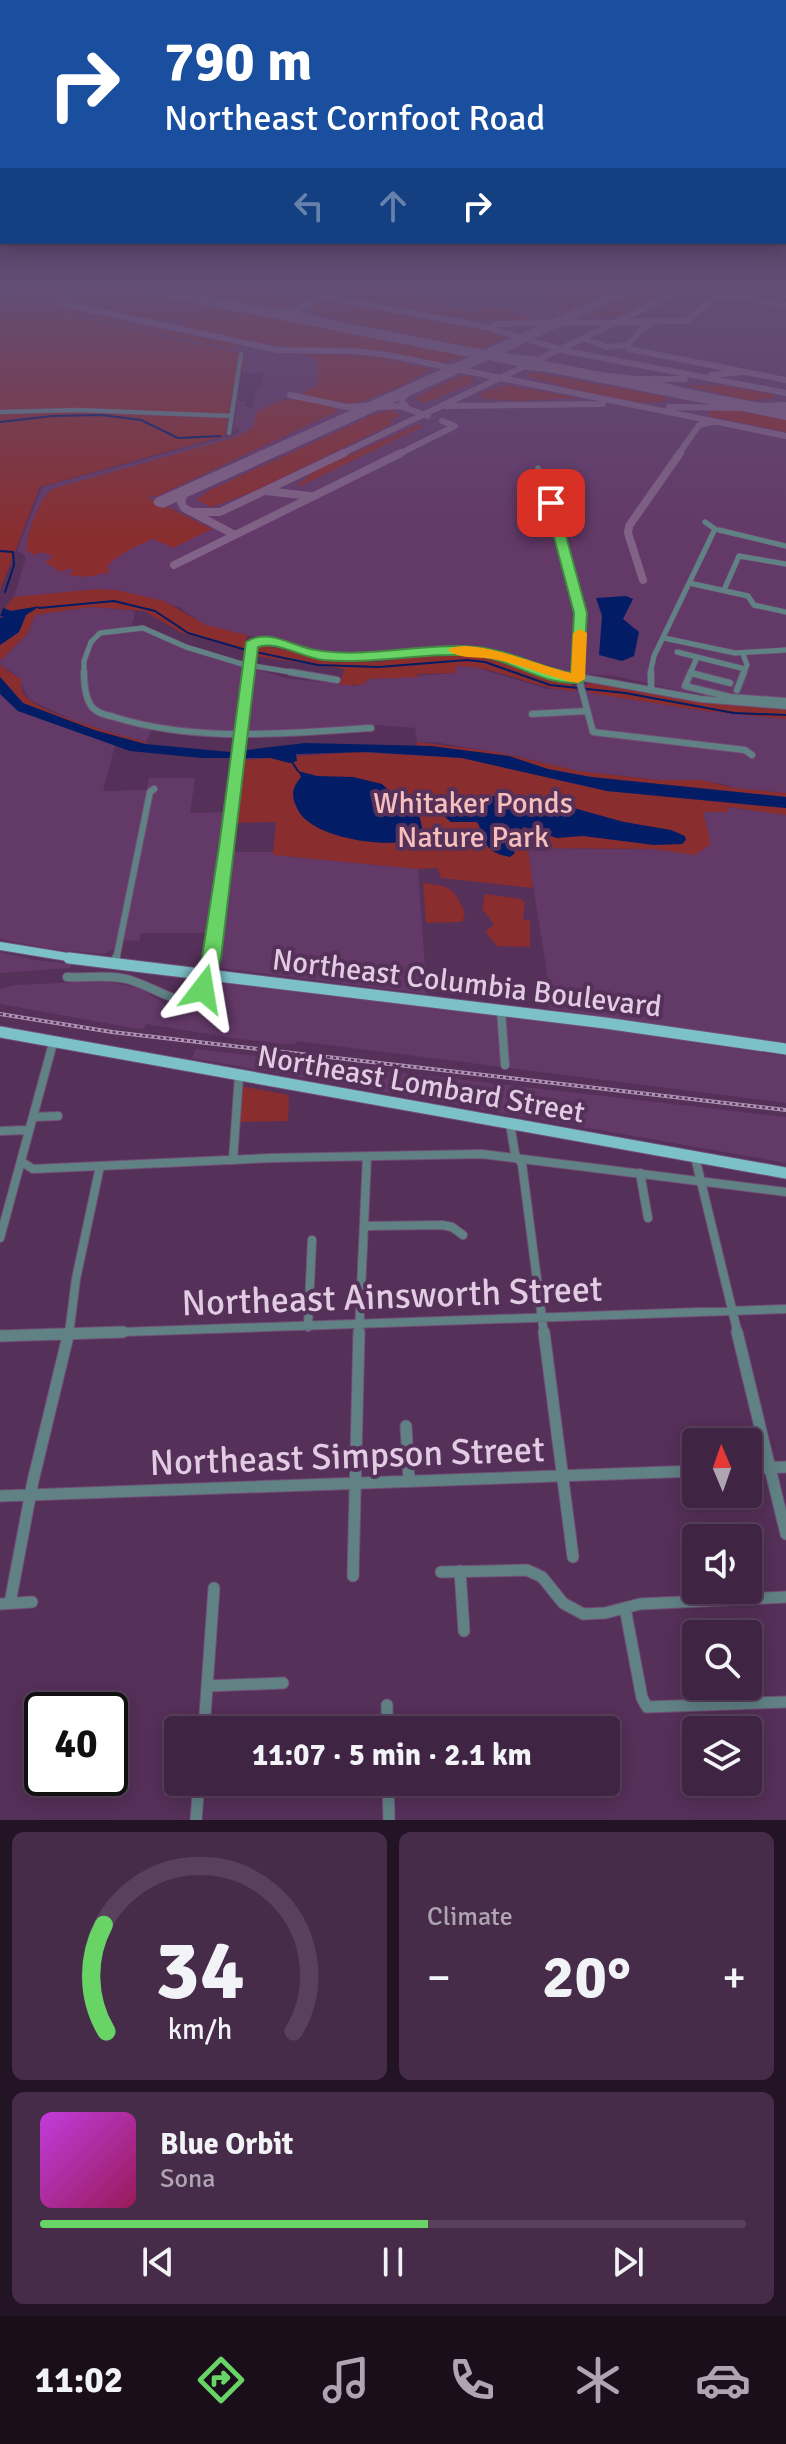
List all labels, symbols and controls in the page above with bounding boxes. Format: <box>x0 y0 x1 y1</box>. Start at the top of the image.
text: 790 m <box>164 27 312 96</box>
icon: right <box>32 32 136 136</box>
text: Northeast Cornfoot Road <box>164 96 545 141</box>
icon: left <box>287 184 331 228</box>
icon: ahead <box>371 184 415 228</box>
icon: right <box>455 184 499 228</box>
pin <box>517 469 585 537</box>
icon: arrive <box>529 481 573 525</box>
park label: Whitaker Ponds Nature Park <box>373 785 573 856</box>
street label: Northeast Columbia Boulevard <box>270 941 664 1026</box>
position arrow <box>161 947 245 1031</box>
street label: Northeast Lombard Street <box>254 1037 588 1132</box>
street label: Northeast Ainsworth Street <box>181 1267 603 1326</box>
street label: Northeast Simpson Street <box>149 1427 545 1486</box>
north arrow <box>682 1428 762 1508</box>
map controls <box>682 1428 762 1796</box>
button: sound <box>682 1524 762 1604</box>
button: search <box>682 1620 762 1700</box>
speed limit sign: 40 <box>24 1692 128 1796</box>
button: layers <box>682 1716 762 1796</box>
text: 11:07 · 5 min · 2.1 km <box>252 1737 532 1774</box>
text: Climate <box>427 1901 513 1933</box>
text: 34 <box>155 1920 244 2022</box>
text: 20° <box>542 1941 631 2015</box>
text: − <box>427 1951 451 2005</box>
text: + <box>722 1951 746 2005</box>
text: km/h <box>167 2012 232 2047</box>
text: Blue Orbit <box>160 2126 293 2163</box>
text: Sona <box>160 2163 215 2195</box>
icon: previous <box>136 2240 180 2284</box>
icon: pause <box>371 2240 415 2284</box>
icon: next <box>606 2240 650 2284</box>
icon: directions <box>193 2352 249 2408</box>
icon: music <box>318 2352 374 2408</box>
icon: phone <box>444 2352 500 2408</box>
icon: climate <box>570 2352 626 2408</box>
icon: car <box>695 2352 751 2408</box>
text: 11:02 <box>35 2358 123 2403</box>

